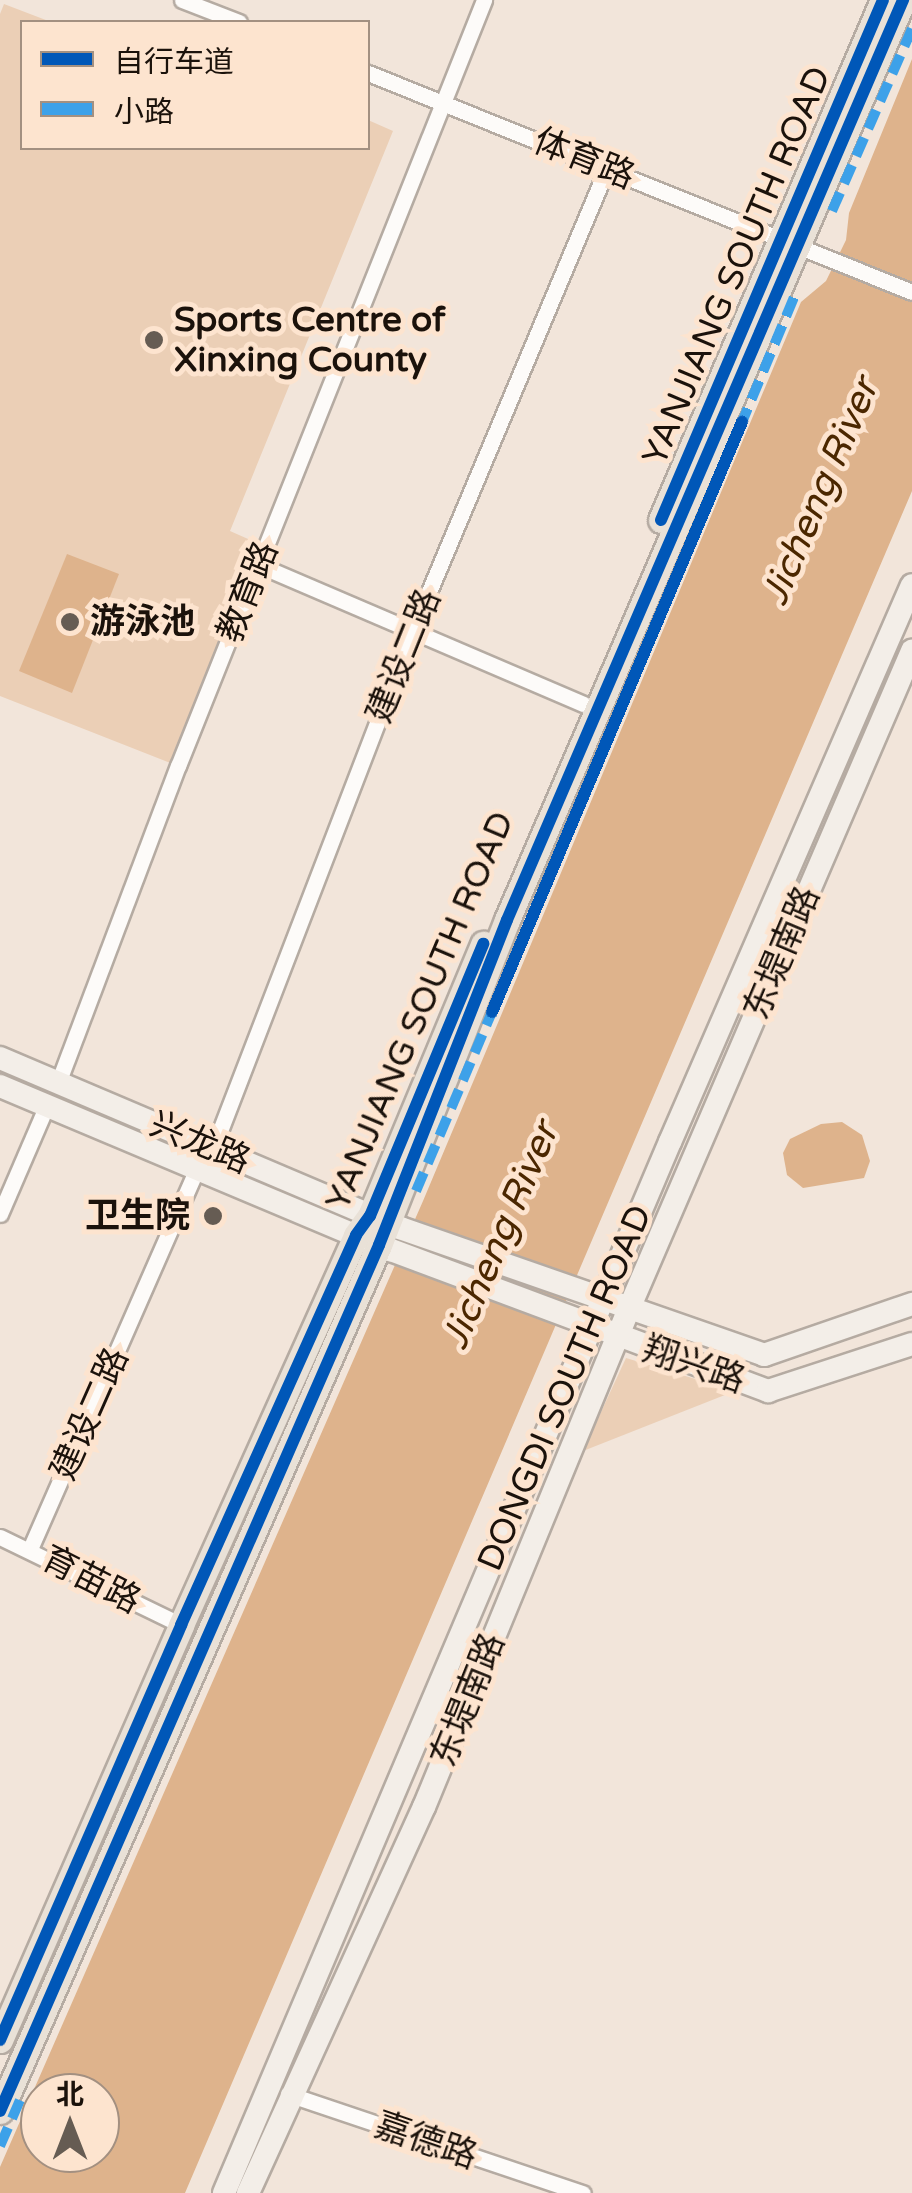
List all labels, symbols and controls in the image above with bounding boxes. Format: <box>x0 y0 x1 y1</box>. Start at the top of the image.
legend <box>20 20 370 150</box>
text: 自行车道 <box>114 44 234 81</box>
street label: YANJIANG SOUTH ROAD <box>634 60 840 472</box>
text: 小路 <box>114 94 174 131</box>
street label: 体育路 <box>527 120 641 198</box>
place label: Sports Centre of Xinxing County <box>174 299 445 381</box>
marker: Sports Centre of Xinxing County <box>143 329 165 351</box>
water label: Jicheng River <box>753 372 889 612</box>
street label: 教育路 <box>209 535 287 649</box>
street label: 建设二路 <box>358 583 450 729</box>
place label: 游泳池 <box>90 601 195 643</box>
marker: 游泳池 <box>59 611 81 633</box>
street label: YANJIANG SOUTH ROAD <box>317 805 523 1217</box>
street label: 东堤南路 <box>735 880 829 1026</box>
street label: 兴龙路 <box>143 1103 257 1183</box>
water label: Jicheng River <box>433 1116 569 1356</box>
place label: 卫生院 <box>85 1195 190 1237</box>
street label: DONGDI SOUTH ROAD <box>469 1199 661 1577</box>
marker: 卫生院 <box>200 1203 226 1229</box>
street label: 翔兴路 <box>638 1328 750 1402</box>
street label: 建设二路 <box>42 1342 138 1486</box>
street label: 育苗路 <box>35 1537 147 1623</box>
street label: 东堤南路 <box>422 1627 514 1773</box>
north arrow <box>20 2073 120 2173</box>
text: 北 <box>56 2078 84 2112</box>
street label: 嘉德路 <box>370 2104 482 2178</box>

